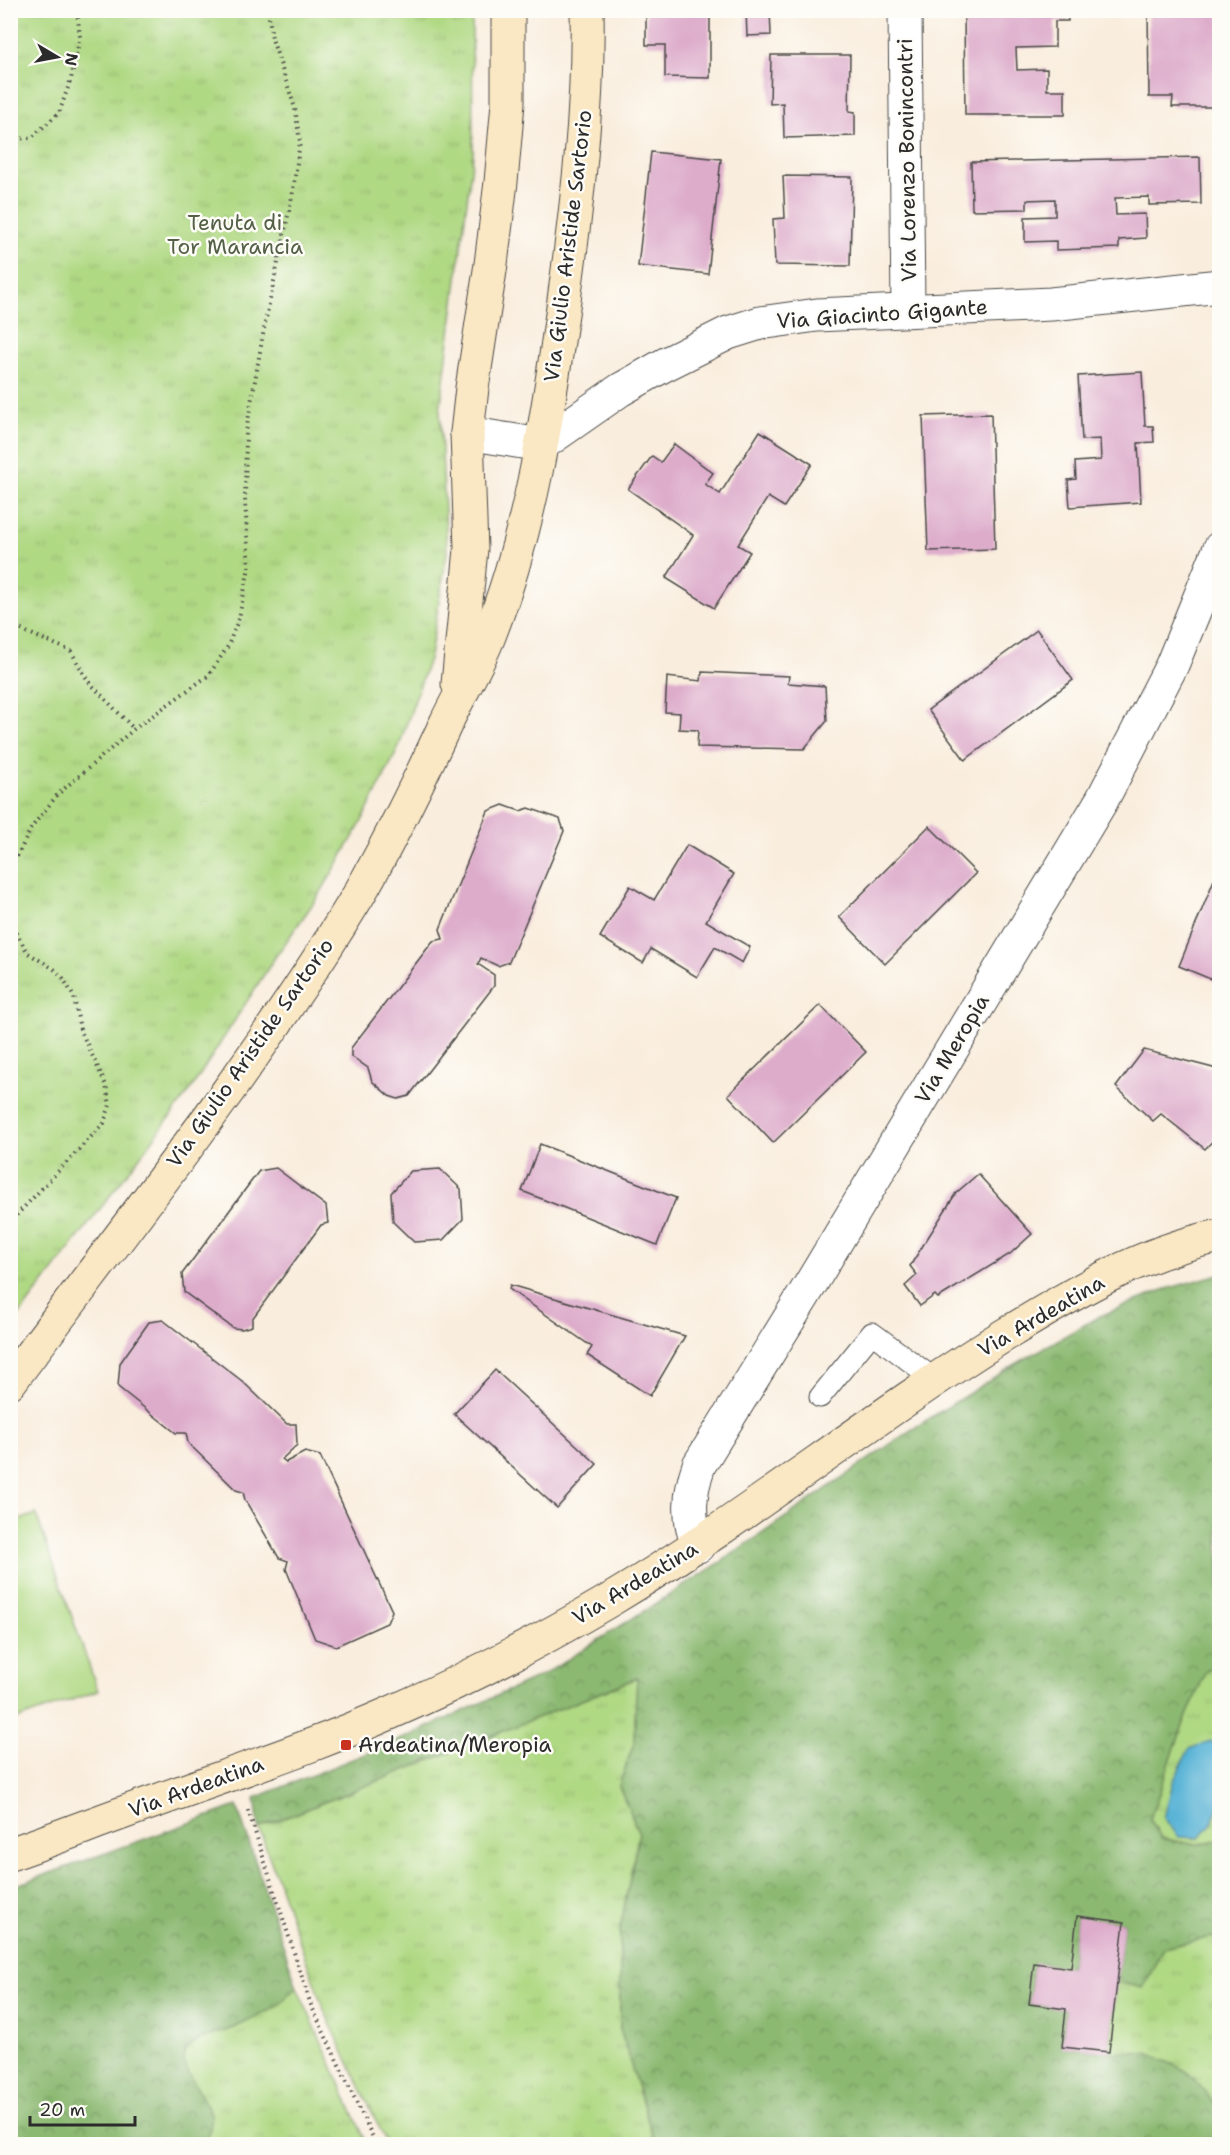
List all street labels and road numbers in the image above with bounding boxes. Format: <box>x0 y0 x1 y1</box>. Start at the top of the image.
street label: Via Lorenzo Bonincontri <box>891 38 923 282</box>
street label: Via Giulio Aristide Sartorio <box>537 108 599 384</box>
street label: Via Giacinto Gigante <box>775 293 989 335</box>
street label: Via Giulio Aristide Sartorio <box>160 933 340 1173</box>
street label: Via Meropia <box>908 989 996 1109</box>
street label: Via Ardeatina <box>973 1268 1109 1364</box>
street label: Via Ardeatina <box>567 1534 703 1632</box>
street label: Via Ardeatina <box>125 1750 267 1824</box>

